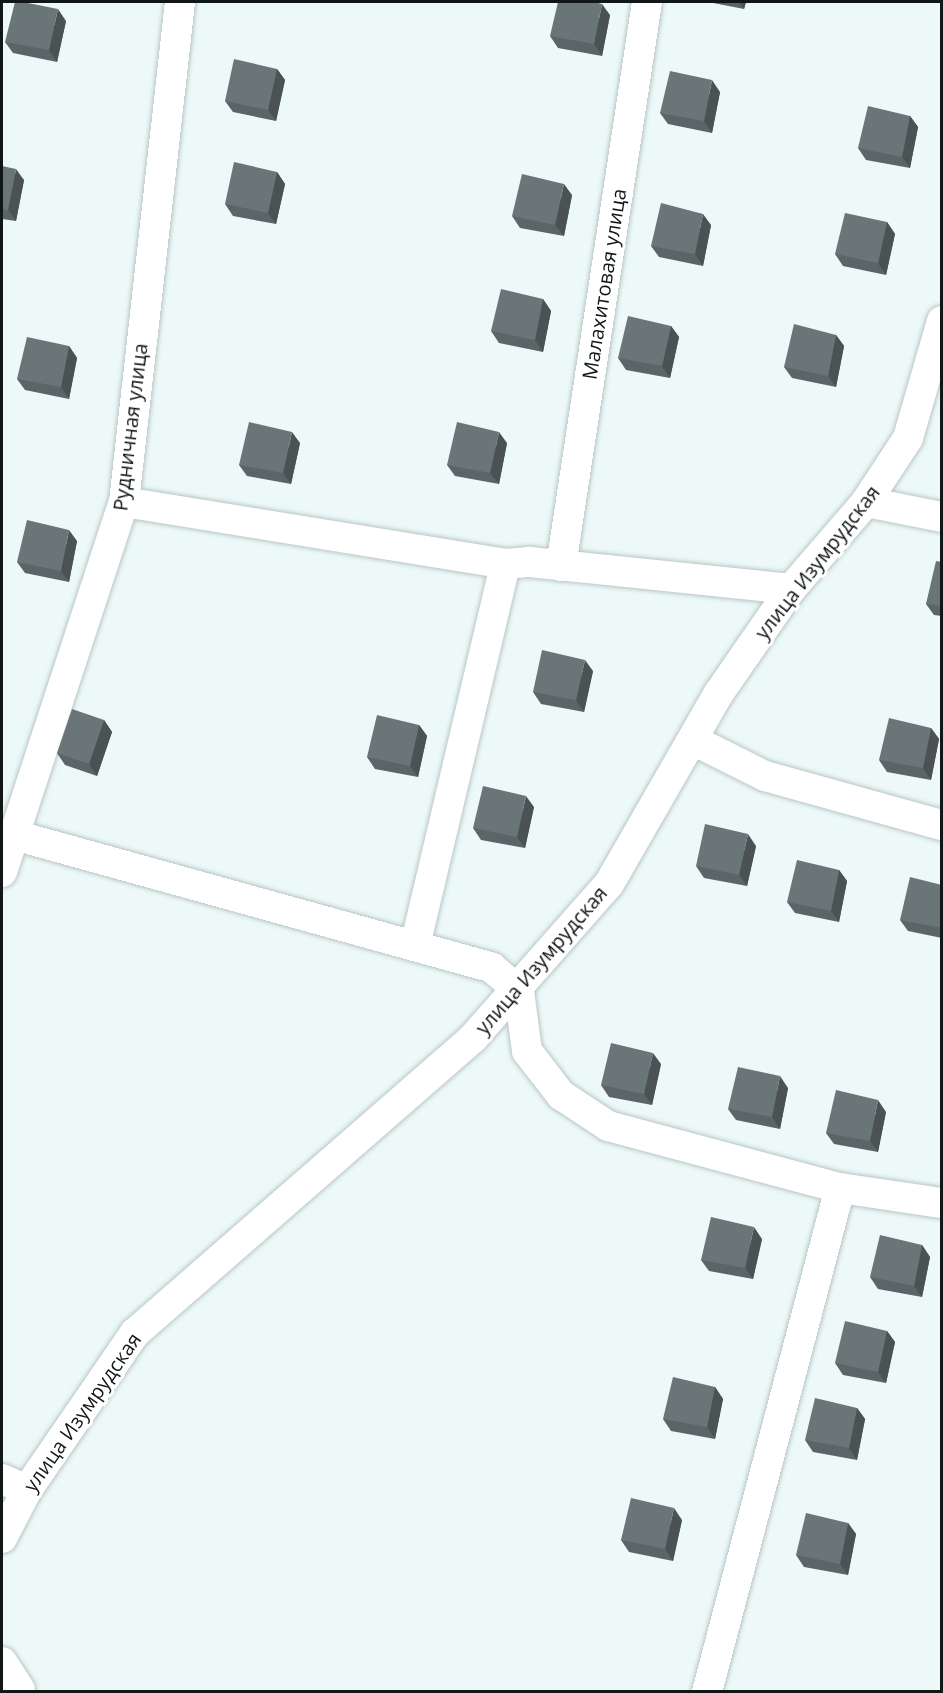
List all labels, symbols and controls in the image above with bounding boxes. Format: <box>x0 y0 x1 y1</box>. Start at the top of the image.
street label: Малахитовая улица <box>577 187 631 381</box>
street label: Рудничная улица <box>108 342 152 512</box>
street label: улица Изумрудская <box>750 480 884 644</box>
street label: улица Изумрудская <box>470 881 612 1039</box>
street label: улица Изумрудская <box>18 1328 146 1496</box>

